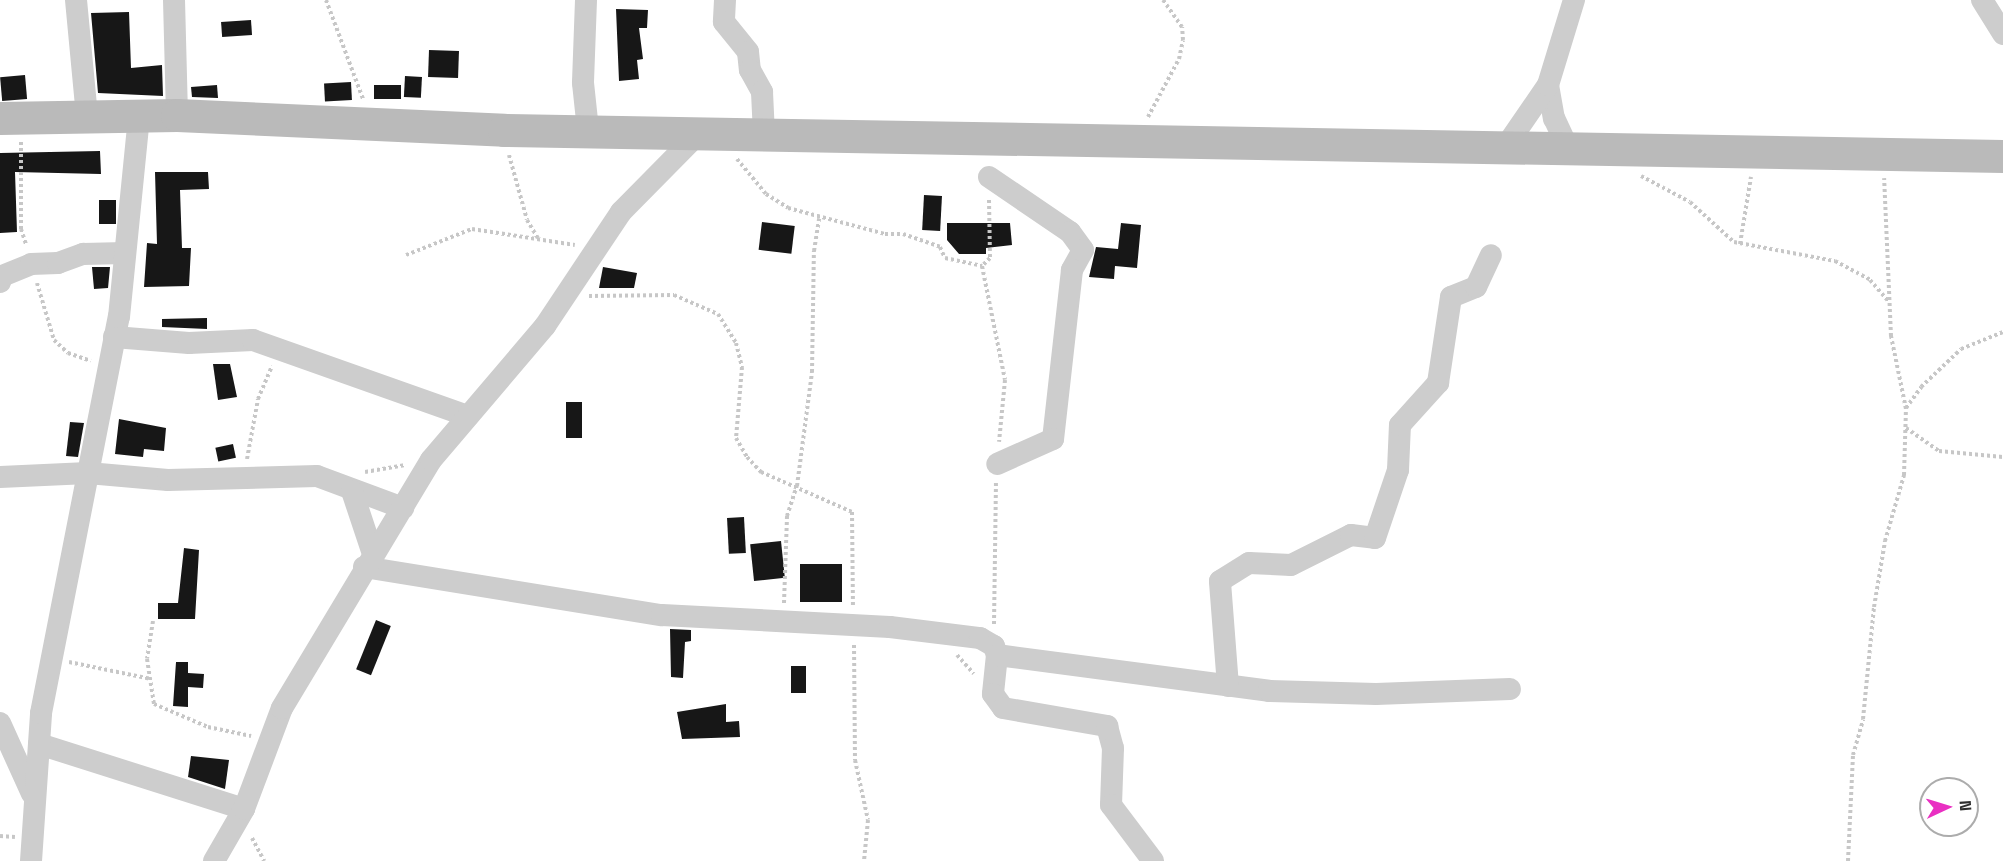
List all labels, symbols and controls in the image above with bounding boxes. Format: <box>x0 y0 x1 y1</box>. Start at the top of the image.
north arrow <box>1919 777 1979 837</box>
text: N <box>1955 800 1976 812</box>

